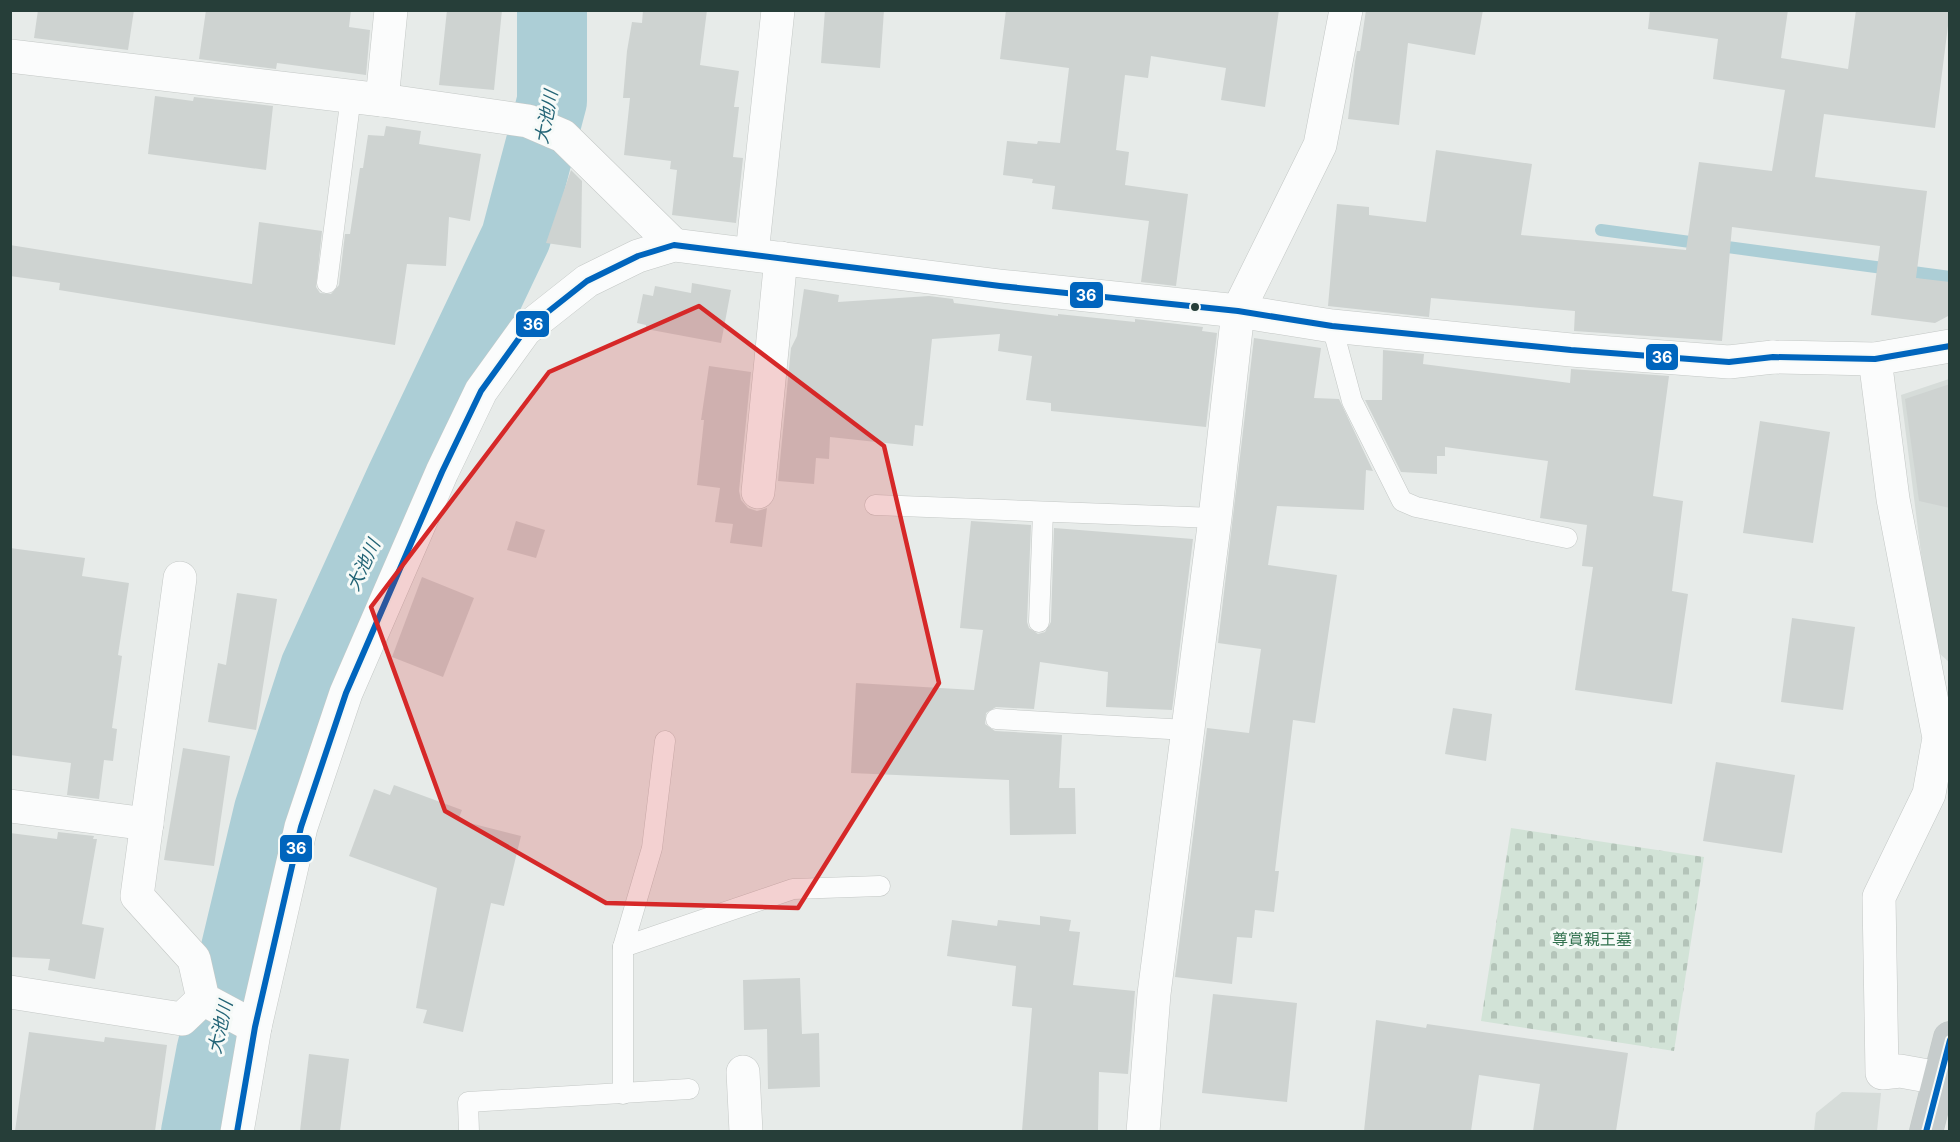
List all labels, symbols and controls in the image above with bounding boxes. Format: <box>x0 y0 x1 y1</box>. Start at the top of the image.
water label: 大池川 <box>531 87 562 146</box>
line badge: 36 <box>1069 281 1104 309</box>
text: 36 <box>1076 285 1096 305</box>
unlabelled marker <box>1189 301 1201 313</box>
line badge: 36 <box>515 310 550 338</box>
text: 36 <box>523 314 543 334</box>
line badge: 36 <box>1645 343 1679 371</box>
text: 36 <box>1652 347 1672 367</box>
water label: 大池川 <box>342 534 385 594</box>
line badge: 36 <box>279 834 313 863</box>
text: 36 <box>286 838 306 858</box>
park label: 尊賞親王墓 <box>1552 929 1632 949</box>
water label: 大池川 <box>204 996 237 1056</box>

